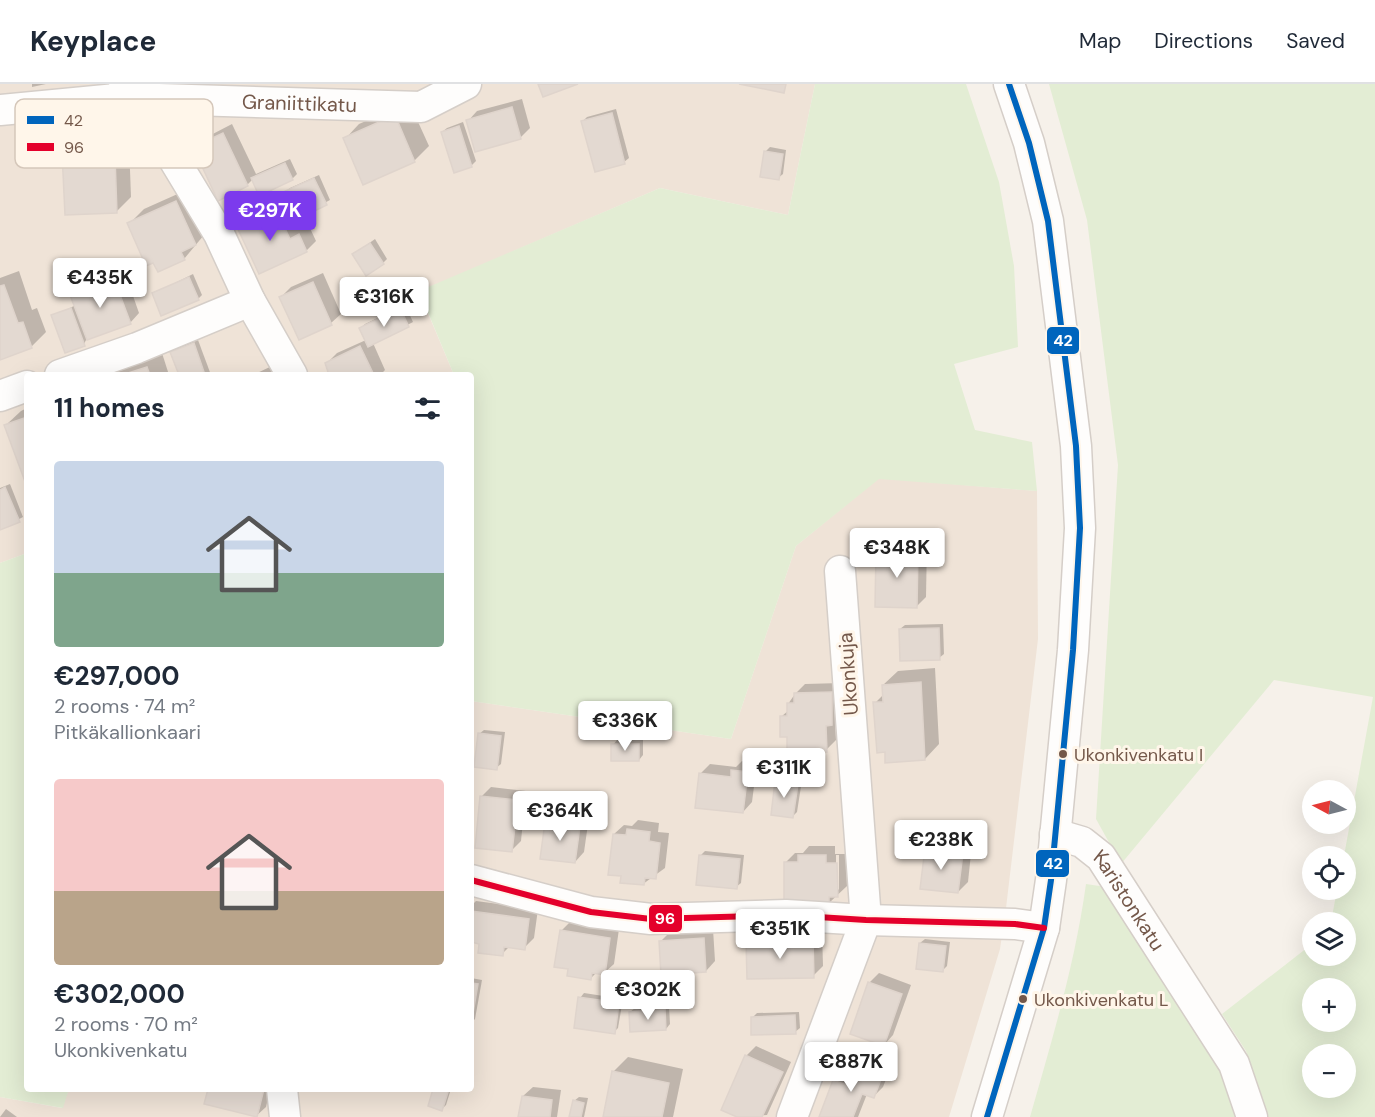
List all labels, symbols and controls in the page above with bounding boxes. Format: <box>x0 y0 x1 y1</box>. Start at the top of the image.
text: Keyplace <box>30 23 156 60</box>
text: Map <box>1079 27 1121 55</box>
text: Directions <box>1154 27 1253 55</box>
text: Saved <box>1286 27 1345 55</box>
street label: Graniittikatu <box>241 89 357 118</box>
legend <box>15 99 213 168</box>
text: 42 <box>64 110 83 131</box>
text: 96 <box>64 137 84 158</box>
pin: €297K <box>228 191 312 242</box>
text: €297K <box>238 197 302 223</box>
pin: €435K <box>58 258 142 309</box>
text: €435K <box>67 264 133 290</box>
pin: €316K <box>342 277 426 328</box>
text: €316K <box>354 283 414 309</box>
line badge: 42 <box>1046 326 1080 355</box>
text: 42 <box>1053 330 1073 351</box>
text: 11 homes <box>54 391 165 425</box>
icon: filters <box>411 392 444 425</box>
icon: home <box>195 500 303 608</box>
pin: €348K <box>855 528 939 579</box>
text: €348K <box>864 534 930 560</box>
street label: Ukonkuja <box>832 632 864 716</box>
text: €297,000 <box>54 659 180 693</box>
text: 2 rooms · 74 m² <box>54 693 195 719</box>
pin: €336K <box>583 701 667 752</box>
text: €336K <box>592 707 658 733</box>
text: Pitkäkallionkaari <box>54 719 201 745</box>
place label: Ukonkivenkatu I <box>1074 743 1203 767</box>
pin: €311K <box>742 748 826 799</box>
marker: Ukonkivenkatu I <box>1057 748 1069 760</box>
text: €311K <box>756 754 812 780</box>
north arrow <box>1302 780 1356 834</box>
map controls <box>1302 780 1356 1098</box>
pin: €364K <box>518 791 602 842</box>
text: €364K <box>527 797 593 823</box>
icon: home <box>195 818 303 926</box>
pin: €238K <box>899 820 983 871</box>
text: €238K <box>908 826 974 852</box>
street label: Karistonkatu <box>1088 843 1171 956</box>
button: locate <box>1302 846 1356 900</box>
line badge: 42 <box>1035 849 1070 878</box>
text: 42 <box>1043 853 1063 874</box>
line badge: 96 <box>648 904 683 933</box>
text: 96 <box>655 908 675 929</box>
pin: €351K <box>738 909 822 960</box>
button: layers <box>1302 912 1356 966</box>
text: €351K <box>750 915 810 941</box>
pin: €302K <box>606 970 690 1021</box>
text: €302K <box>615 976 681 1002</box>
text: €302,000 <box>54 977 185 1011</box>
button: + <box>1302 978 1356 1032</box>
place label: Ukonkivenkatu L <box>1034 988 1168 1012</box>
marker: Ukonkivenkatu L <box>1017 993 1029 1005</box>
text: 2 rooms · 70 m² <box>54 1011 198 1037</box>
text: Ukonkivenkatu <box>54 1037 187 1063</box>
pin: €887K <box>809 1042 893 1093</box>
button: − <box>1302 1044 1356 1098</box>
text: €887K <box>819 1048 883 1074</box>

